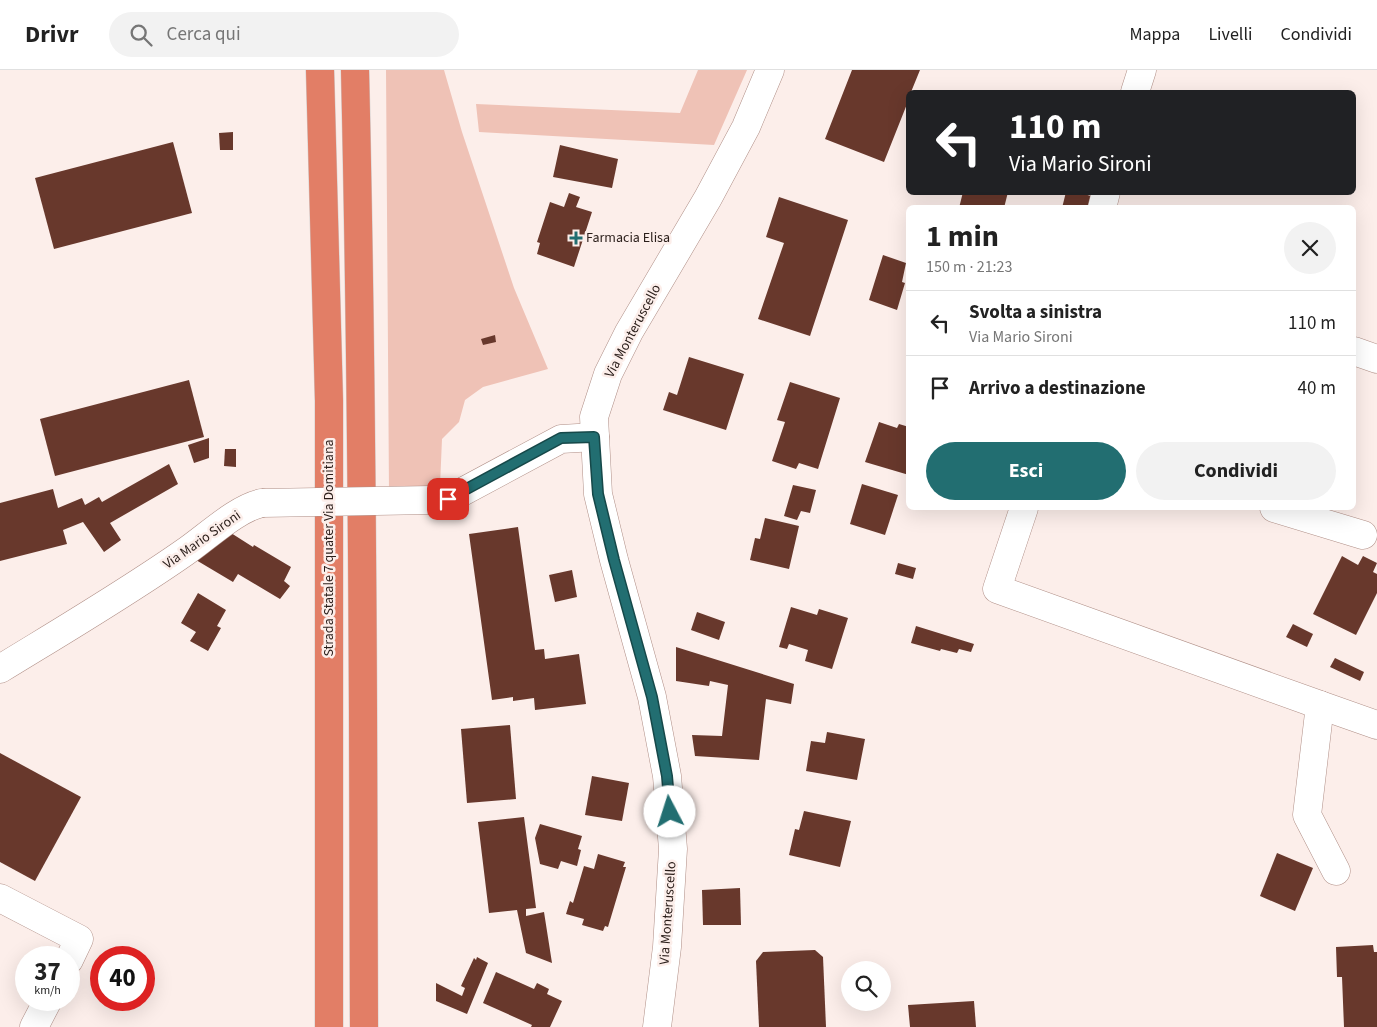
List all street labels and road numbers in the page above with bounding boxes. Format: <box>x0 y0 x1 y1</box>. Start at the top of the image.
street label: Via Monteruscello <box>600 281 666 381</box>
street label: Strada Statale 7 quater Via Domitiana <box>319 439 339 657</box>
street label: Via Mario Sironi <box>159 506 245 574</box>
street label: Via Monteruscello <box>654 861 682 965</box>

